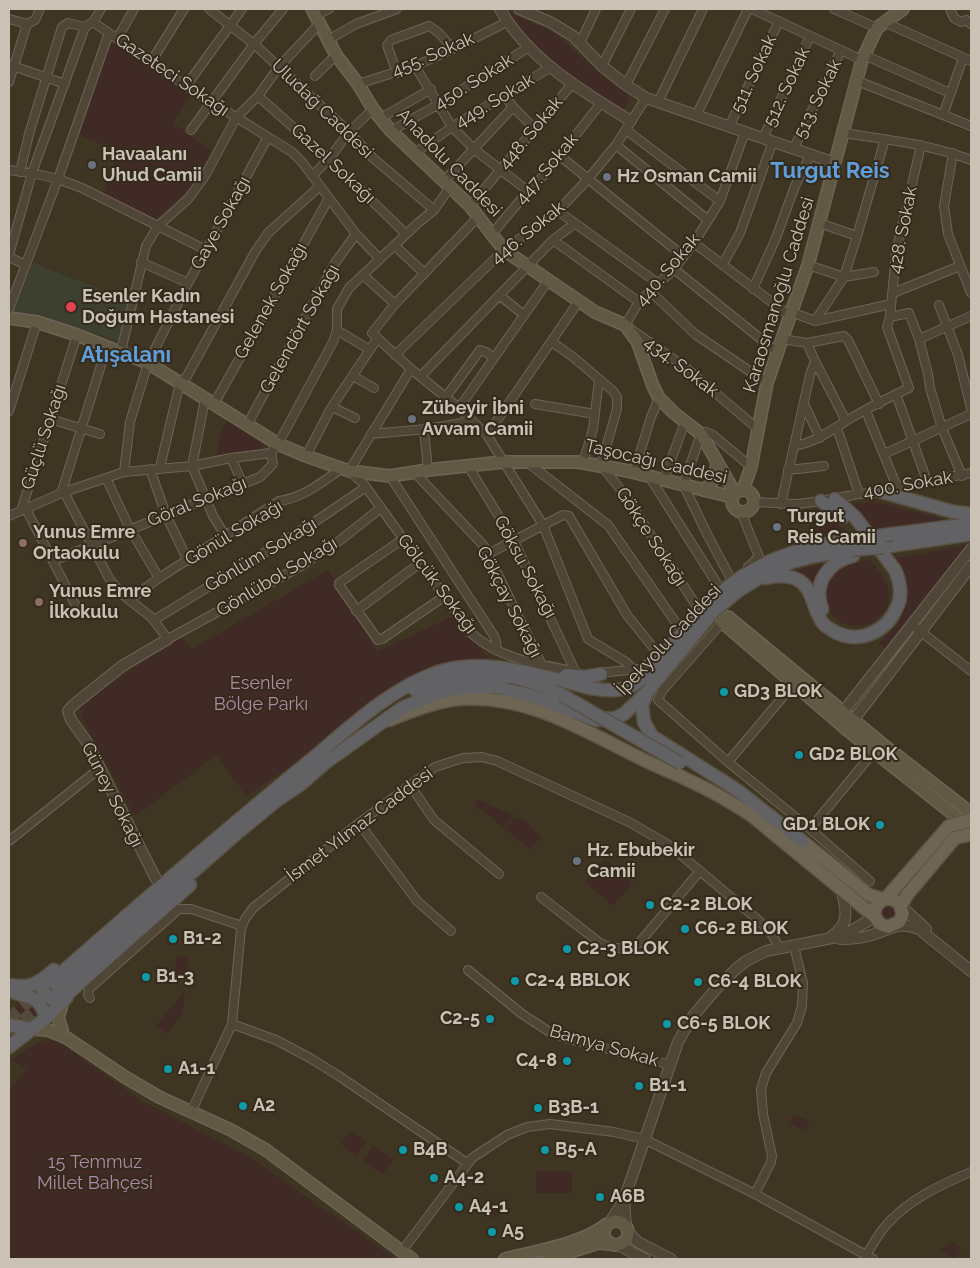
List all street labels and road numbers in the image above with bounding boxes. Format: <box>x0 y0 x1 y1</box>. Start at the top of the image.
street label: 455. Sokak <box>388 28 478 82</box>
street label: Gazeteci Sokağı <box>111 29 233 121</box>
street label: 511. Sokak <box>727 32 781 116</box>
street label: 512. Sokak <box>759 44 815 130</box>
street label: 450. Sokak <box>430 49 518 115</box>
street label: Uludağ Caddesi <box>266 55 378 163</box>
street label: 513. Sokak <box>790 56 846 142</box>
street label: 449. Sokak <box>451 69 539 133</box>
street label: 448. Sokak <box>494 92 568 174</box>
street label: Anadolu Caddesi <box>392 104 506 222</box>
street label: Gazel Sokağı <box>286 119 380 209</box>
street label: 447. Sokak <box>511 129 583 209</box>
street label: Gaye Sokağı <box>187 173 255 273</box>
street label: 428. Sokak <box>884 185 922 275</box>
street label: Karaosmanoğlu Caddesi <box>739 195 819 395</box>
street label: 446. Sokak <box>487 197 569 269</box>
street label: 440. Sokak <box>631 229 705 311</box>
street label: Gelenek Sokağı <box>230 239 312 363</box>
street label: Gelendört Sokağı <box>256 261 344 397</box>
street label: 434. Sokak <box>639 332 723 402</box>
street label: Güçlü Sokağı <box>17 382 71 492</box>
street label: Taşocağı Caddesi <box>583 435 729 489</box>
street label: 400. Sokak <box>862 467 954 503</box>
street label: Göral Sokağı <box>144 472 250 532</box>
street label: Gökçe Sokağı <box>611 483 691 591</box>
street label: Gönül Sokağı <box>181 495 287 571</box>
street label: Göksu Sokağı <box>489 512 561 622</box>
street label: Gönlüm Sokağı <box>201 513 321 597</box>
street label: Gölcük Sokağı <box>393 530 481 638</box>
street label: Gönlübol Sokağı <box>213 532 341 622</box>
street label: Gökçay Sokağı <box>472 543 546 661</box>
street label: İpekyolu Caddesi <box>612 580 726 700</box>
street label: Güney Sokağı <box>76 739 148 851</box>
street label: İsmet Yılmaz Caddesi <box>283 763 437 887</box>
street label: Bamya Sokak <box>547 1020 661 1072</box>

